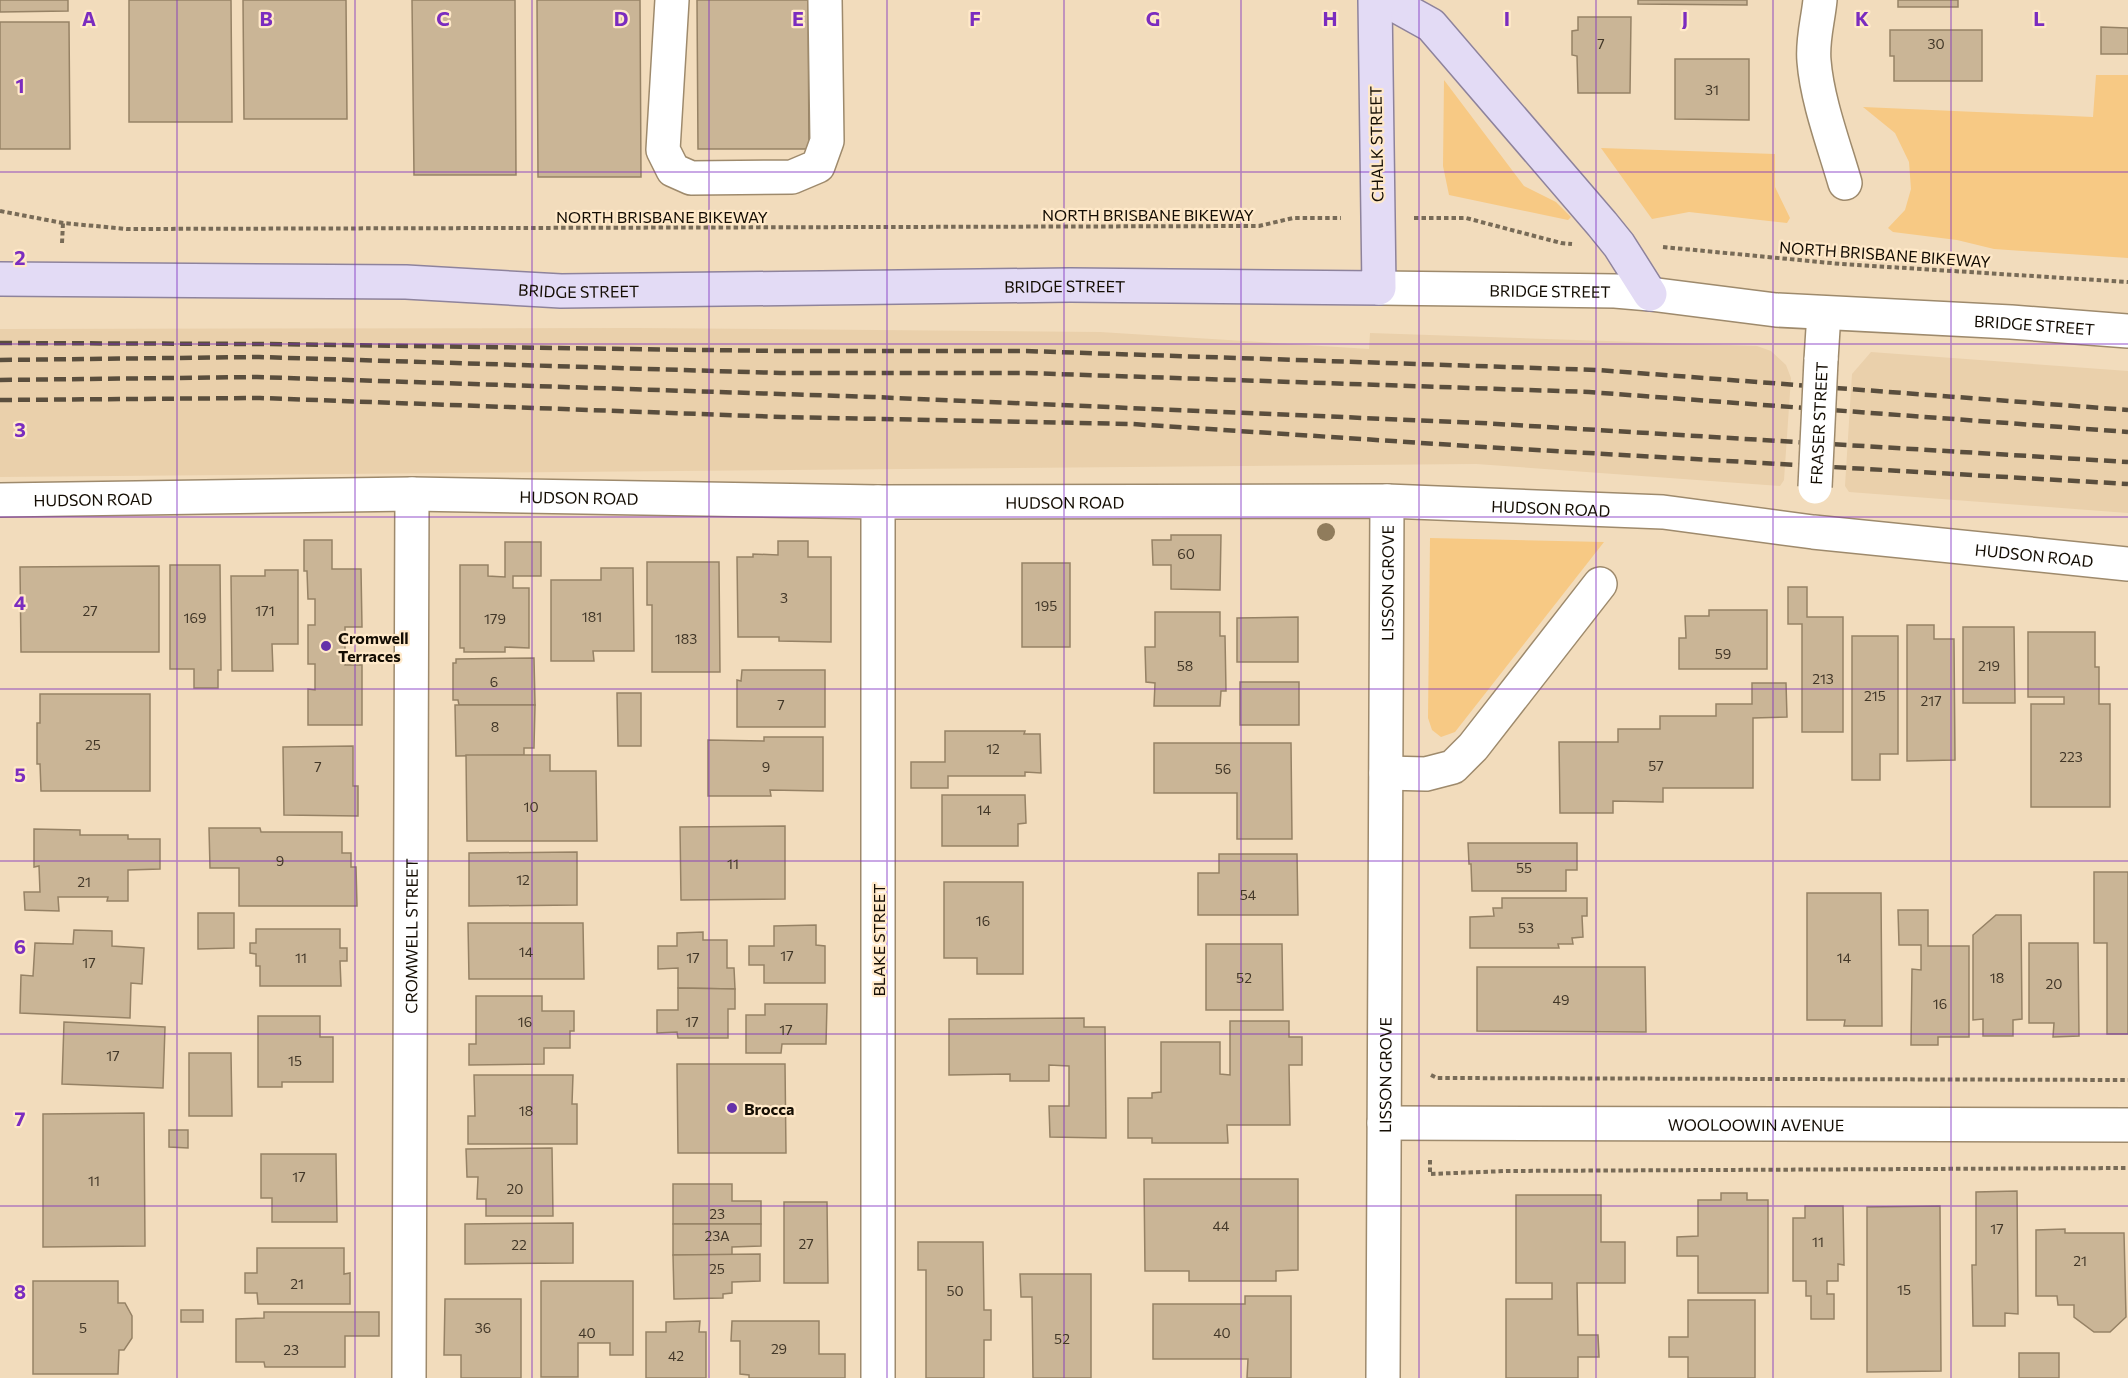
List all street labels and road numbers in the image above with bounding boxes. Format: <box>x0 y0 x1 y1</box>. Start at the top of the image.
street label: CHALK STREET <box>1365 86 1387 202</box>
street label: NORTH BRISBANE BIKEWAY <box>1042 205 1255 224</box>
street label: NORTH BRISBANE BIKEWAY <box>556 207 769 226</box>
street label: NORTH BRISBANE BIKEWAY <box>1779 237 1992 271</box>
street label: BRIDGE STREET <box>1004 275 1125 295</box>
street label: BRIDGE STREET <box>518 279 639 301</box>
street label: BRIDGE STREET <box>1489 280 1611 300</box>
street label: BRIDGE STREET <box>1974 311 2096 338</box>
street label: FRASER STREET <box>1806 361 1830 485</box>
street label: HUDSON ROAD <box>519 486 639 507</box>
street label: HUDSON ROAD <box>33 488 153 509</box>
street label: HUDSON ROAD <box>1005 492 1124 511</box>
street label: HUDSON ROAD <box>1491 496 1611 519</box>
street label: LISSON GROVE <box>1377 525 1396 641</box>
street label: HUDSON ROAD <box>1974 539 2094 570</box>
street label: CROMWELL STREET <box>401 858 420 1014</box>
street label: BLAKE STREET <box>869 883 888 997</box>
street label: LISSON GROVE <box>1375 1017 1394 1133</box>
street label: WOOLOOWIN AVENUE <box>1668 1114 1844 1134</box>

